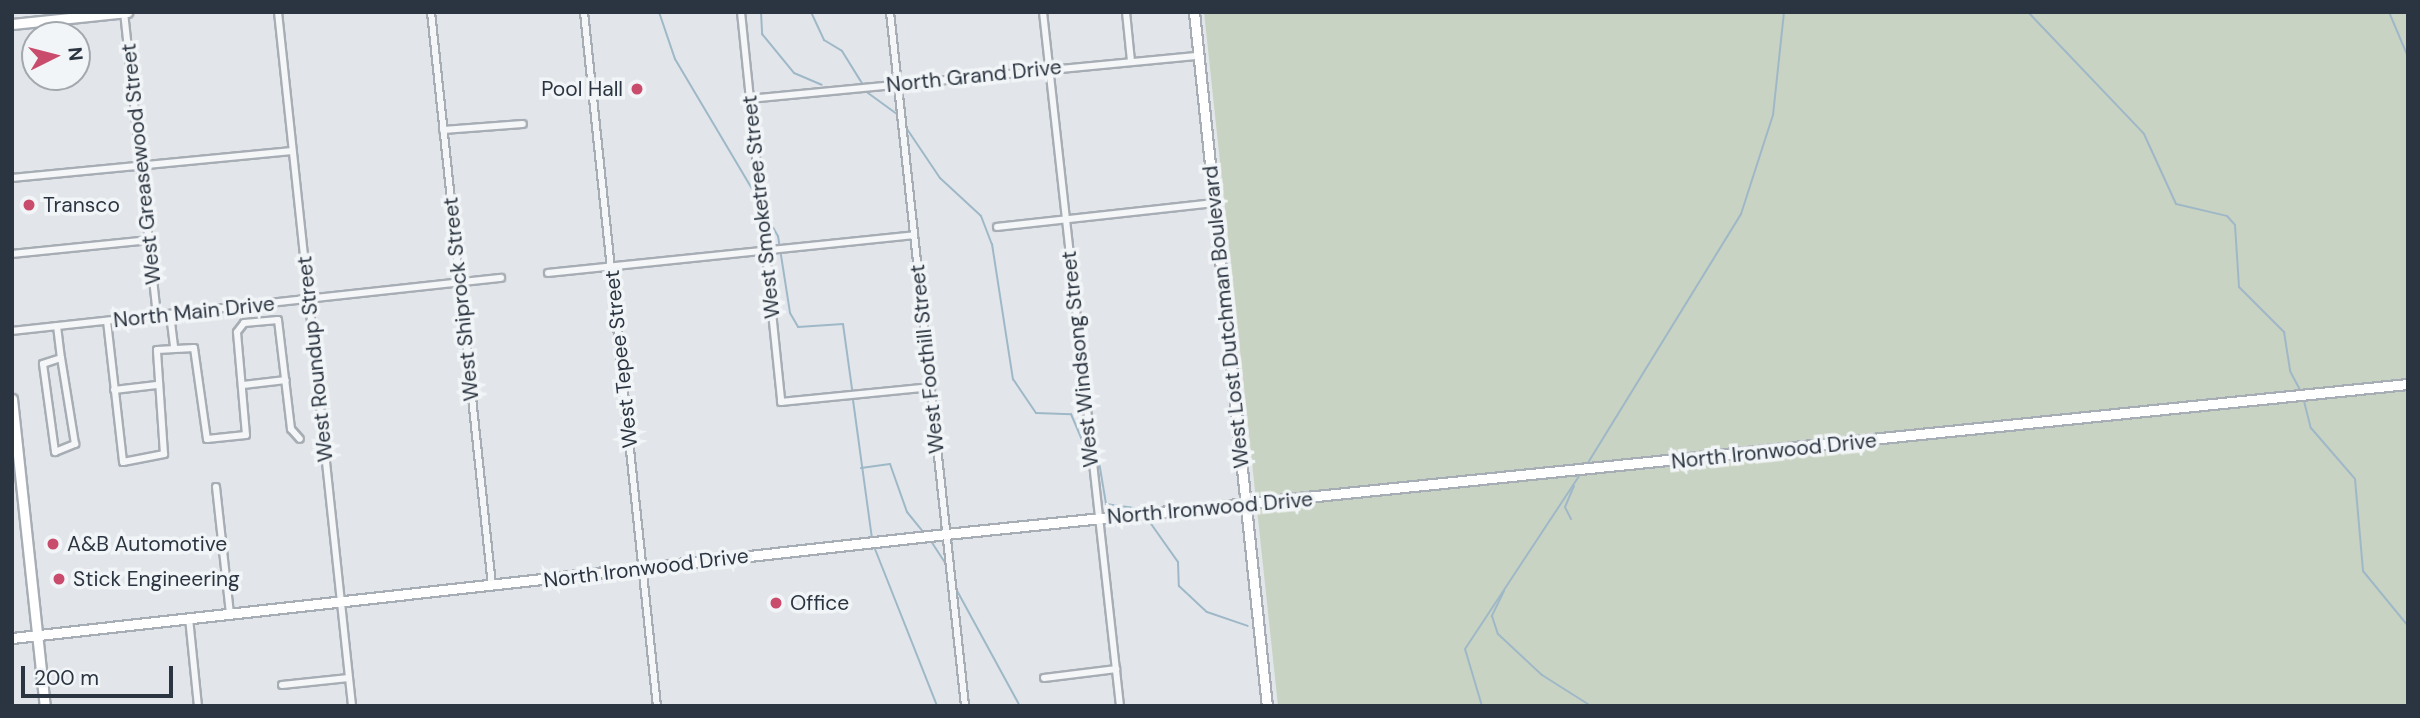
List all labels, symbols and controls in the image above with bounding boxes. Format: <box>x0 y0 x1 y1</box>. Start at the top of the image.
north arrow <box>21 21 91 91</box>
street label: West Greasewood Street <box>116 42 166 286</box>
text: N <box>62 46 89 62</box>
street label: North Grand Drive <box>885 54 1063 98</box>
place label: Pool Hall <box>541 76 623 102</box>
marker: Pool Hall <box>629 81 645 97</box>
street label: West Smoketree Street <box>737 94 785 320</box>
street label: West Lost Dutchman Boulevard <box>1198 164 1254 470</box>
place label: Transco <box>43 192 120 218</box>
street label: West Shiprock Street <box>438 196 484 402</box>
marker: Transco <box>21 197 37 213</box>
street label: West Windsong Street <box>1056 250 1104 468</box>
street label: West Roundup Street <box>292 255 338 463</box>
street label: West Foothill Street <box>905 263 949 455</box>
street label: West Tepee Street <box>599 269 643 449</box>
street label: North Main Drive <box>112 291 276 333</box>
street label: North Ironwood Drive <box>1670 428 1878 474</box>
street label: North Ironwood Drive <box>1106 486 1314 530</box>
place label: A&B Automotive <box>67 531 227 557</box>
marker: A&B Automotive <box>45 536 61 552</box>
street label: North Ironwood Drive <box>542 543 750 593</box>
place label: Stick Engineering <box>73 566 240 592</box>
marker: Stick Engineering <box>51 571 67 587</box>
place label: Office <box>790 590 849 616</box>
marker: Office <box>768 595 784 611</box>
scale bar <box>24 652 177 696</box>
text: 200 m <box>34 664 99 692</box>

